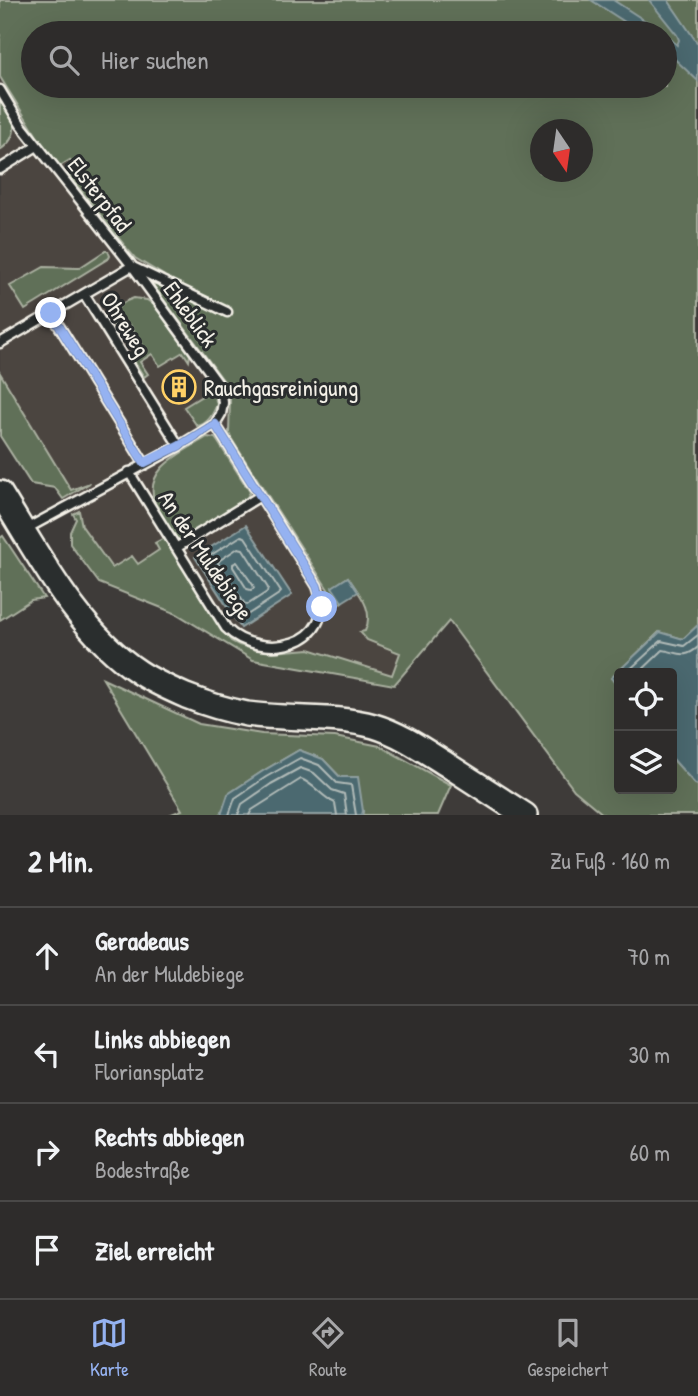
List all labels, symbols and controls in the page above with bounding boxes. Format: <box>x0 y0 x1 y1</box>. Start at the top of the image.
search box <box>21 21 677 98</box>
icon: search <box>45 41 83 79</box>
text: Hier suchen <box>101 42 209 77</box>
north arrow <box>530 119 593 182</box>
street label: Elsterpfad <box>61 150 139 238</box>
street label: Ehleblick <box>157 275 226 354</box>
street label: Ohreweg <box>94 286 158 362</box>
route end <box>35 297 66 328</box>
building icon: Rauchgasreinigung <box>160 368 198 406</box>
place label: Rauchgasreinigung <box>204 372 358 403</box>
street label: An der Muldebiege <box>151 484 261 626</box>
route start <box>306 591 337 622</box>
map controls <box>614 668 677 794</box>
button: locate <box>614 668 677 731</box>
button: layers <box>614 731 677 794</box>
text: 2 Min. <box>28 841 94 881</box>
text: Zu Fuß · 160 m <box>550 845 670 876</box>
text: Geradeaus <box>95 923 189 958</box>
icon: ahead <box>28 937 66 975</box>
text: 70 m <box>627 941 670 972</box>
text: An der Muldebiege <box>95 958 244 989</box>
text: Links abbiegen <box>95 1021 231 1056</box>
icon: left <box>28 1035 66 1073</box>
text: 30 m <box>628 1039 670 1070</box>
text: Floriansplatz <box>95 1056 204 1087</box>
text: Rechts abbiegen <box>95 1119 245 1154</box>
icon: right <box>28 1133 66 1171</box>
text: 60 m <box>630 1137 670 1168</box>
text: Bodestraße <box>95 1154 190 1185</box>
icon: arrive <box>28 1231 66 1269</box>
text: Ziel erreicht <box>95 1233 214 1268</box>
tab: Karte <box>90 1314 129 1382</box>
tab: Route <box>309 1314 347 1382</box>
tab: Gespeichert <box>527 1314 608 1382</box>

